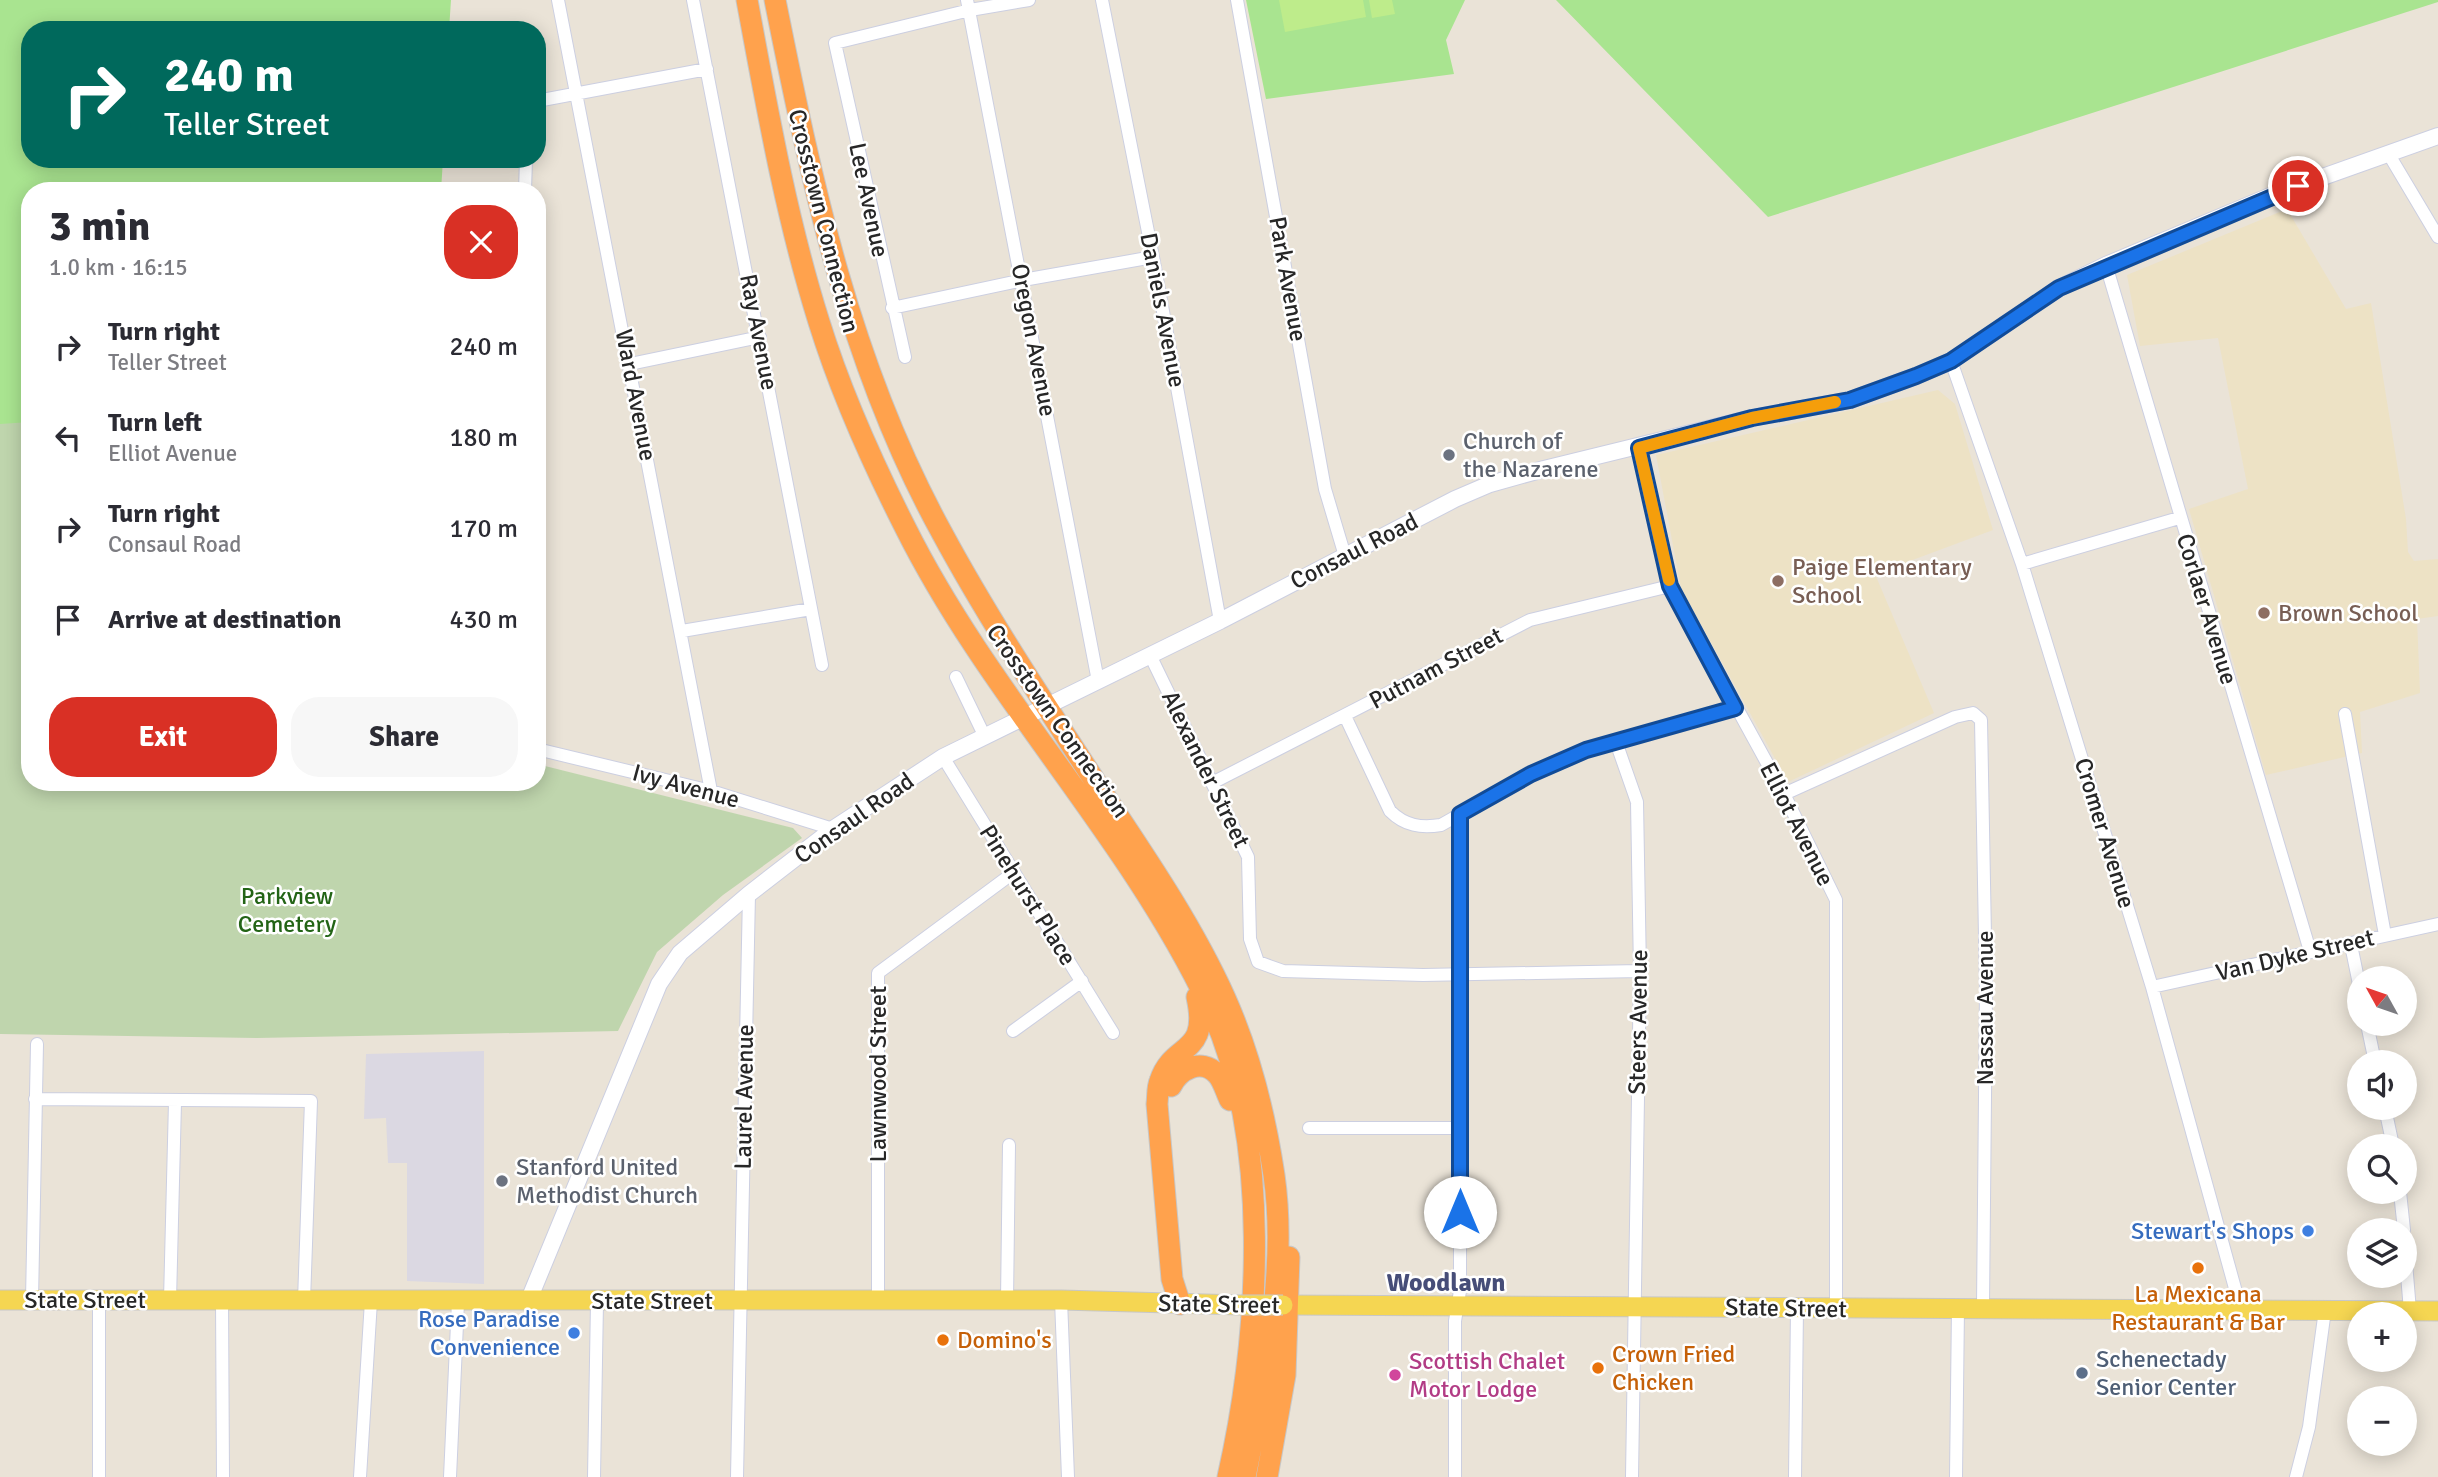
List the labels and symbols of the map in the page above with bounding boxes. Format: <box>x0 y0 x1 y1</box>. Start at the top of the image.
street label: Crosstown Connection <box>782 106 866 336</box>
street label: Lee Avenue <box>842 140 896 260</box>
pin <box>2268 156 2328 216</box>
street label: Park Avenue <box>1262 214 1314 344</box>
street label: Daniels Avenue <box>1133 230 1193 390</box>
street label: Oregon Avenue <box>1005 261 1063 419</box>
street label: Ray Avenue <box>733 271 785 393</box>
street label: Ward Avenue <box>609 327 663 463</box>
place label: Church of the Nazarene <box>1463 426 1599 484</box>
marker: Church of the Nazarene <box>1441 447 1457 463</box>
street label: Consaul Road <box>1285 506 1423 596</box>
street label: Corlaer Avenue <box>2170 530 2244 688</box>
place label: Paige Elementary School <box>1792 552 1972 610</box>
marker: Paige Elementary School <box>1770 573 1786 589</box>
place label: Brown School <box>2278 598 2418 628</box>
marker: Brown School <box>2256 605 2272 621</box>
street label: Crosstown Connection <box>980 618 1136 824</box>
street label: Putnam Street <box>1364 620 1508 716</box>
street label: Alexander Street <box>1155 686 1257 852</box>
street label: Cromer Avenue <box>2068 754 2142 912</box>
street label: Ivy Avenue <box>629 757 743 815</box>
street label: Elliot Avenue <box>1753 757 1841 891</box>
street label: Consaul Road <box>788 766 920 870</box>
street label: Pinehurst Place <box>973 819 1083 971</box>
park label: Parkview Cemetery <box>238 881 336 939</box>
street label: Van Dyke Street <box>2213 922 2377 988</box>
street label: Nassau Avenue <box>1970 930 2000 1086</box>
street label: Steers Avenue <box>1622 949 1654 1095</box>
north arrow <box>2347 966 2417 1036</box>
street label: Lawnwood Street <box>863 986 893 1162</box>
street label: Laurel Avenue <box>728 1024 760 1170</box>
place label: Stanford United Methodist Church <box>516 1152 698 1210</box>
marker: Stanford United Methodist Church <box>494 1173 510 1189</box>
position arrow <box>1423 1175 1497 1249</box>
place label: Stewart's Shops <box>2131 1216 2294 1246</box>
marker: Stewart's Shops <box>2300 1223 2316 1239</box>
marker: La Mexicana Restaurant & Bar <box>2190 1260 2206 1276</box>
district label: Woodlawn <box>1387 1267 1505 1299</box>
place label: La Mexicana Restaurant & Bar <box>2111 1279 2285 1337</box>
street label: State Street <box>24 1285 146 1315</box>
street label: State Street <box>591 1286 713 1316</box>
street label: State Street <box>1158 1288 1280 1320</box>
street label: State Street <box>1725 1292 1847 1324</box>
place label: Rose Paradise Convenience <box>418 1304 560 1362</box>
marker: Rose Paradise Convenience <box>566 1325 582 1341</box>
place label: Domino's <box>957 1325 1052 1355</box>
marker: Domino's <box>935 1332 951 1348</box>
place label: Crown Fried Chicken <box>1612 1339 1735 1397</box>
place label: Schenectady Senior Center <box>2096 1344 2236 1402</box>
place label: Scottish Chalet Motor Lodge <box>1409 1346 1565 1404</box>
marker: Crown Fried Chicken <box>1590 1360 1606 1376</box>
marker: Schenectady Senior Center <box>2074 1365 2090 1381</box>
marker: Scottish Chalet Motor Lodge <box>1387 1367 1403 1383</box>

